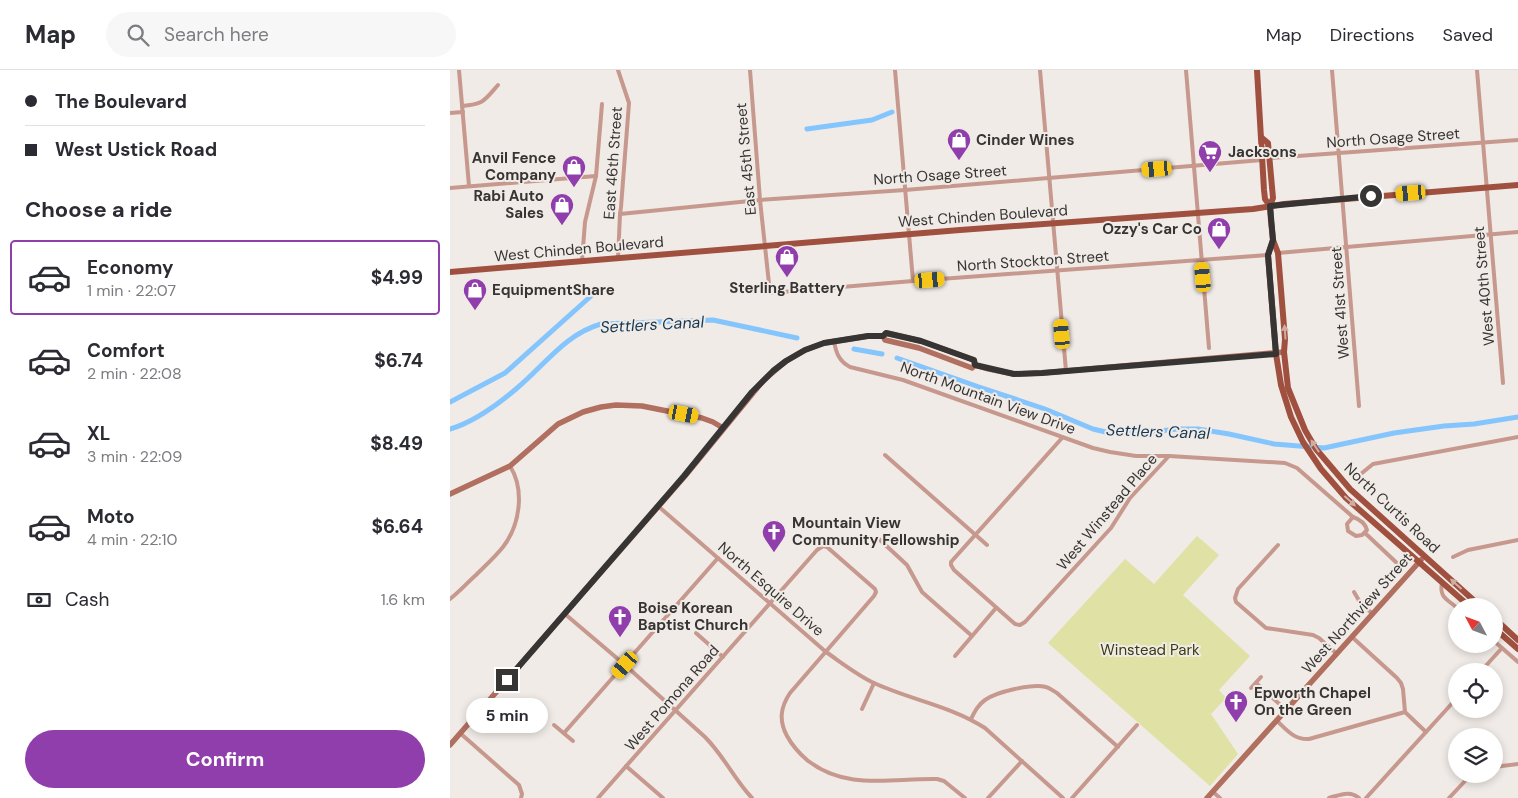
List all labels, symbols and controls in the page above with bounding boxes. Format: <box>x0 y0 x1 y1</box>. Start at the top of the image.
search box <box>106 12 456 57</box>
text: Map <box>25 19 76 50</box>
icon: search <box>124 21 152 49</box>
text: Search here <box>164 22 269 47</box>
text: Map <box>1266 23 1302 47</box>
text: Directions <box>1330 23 1415 47</box>
text: Saved <box>1443 23 1493 47</box>
text: The Boulevard <box>55 89 187 114</box>
street label: East 45th Street <box>731 102 761 216</box>
street label: East 46th Street <box>599 106 627 220</box>
street label: North Osage Street <box>1326 123 1460 153</box>
shop icon: Cinder Wines <box>946 127 972 161</box>
place label: Cinder Wines <box>976 130 1075 150</box>
text: West Ustick Road <box>55 137 217 162</box>
supermarket icon: Jacksons <box>1197 139 1223 173</box>
place label: Jacksons <box>1228 142 1297 162</box>
place label: Anvil Fence Company <box>472 148 556 185</box>
shop icon: Anvil Fence Company <box>561 154 587 188</box>
street label: North Osage Street <box>873 160 1007 190</box>
car <box>1141 160 1172 178</box>
car <box>1395 184 1426 202</box>
route start <box>1360 185 1382 207</box>
place label: Rabi Auto Sales <box>473 186 544 223</box>
shop icon: Rabi Auto Sales <box>549 192 575 226</box>
text: Choose a ride <box>25 195 173 224</box>
street label: West Chinden Boulevard <box>898 200 1068 232</box>
shop icon: Ozzy's Car Co <box>1206 216 1232 250</box>
place label: Ozzy's Car Co <box>1102 219 1202 239</box>
street label: West 40th Street <box>1469 225 1499 347</box>
street label: West Chinden Boulevard <box>493 232 665 266</box>
shop icon: Sterling Battery <box>774 244 800 278</box>
street label: North Stockton Street <box>956 246 1110 276</box>
street label: West 41st Street <box>1326 246 1354 360</box>
icon: car <box>27 255 72 300</box>
text: Economy <box>87 255 174 280</box>
car <box>1194 261 1211 293</box>
text: $4.99 <box>371 265 423 290</box>
car <box>914 271 945 289</box>
shop icon: EquipmentShare <box>462 277 488 311</box>
place label: Sterling Battery <box>729 278 845 298</box>
text: 1 min · 22:07 <box>87 280 176 301</box>
place label: EquipmentShare <box>492 280 615 300</box>
water label: Settlers Canal <box>600 311 705 338</box>
car <box>1053 318 1070 350</box>
one-way arrow <box>1280 324 1288 340</box>
icon: car <box>27 338 72 383</box>
text: Comfort <box>87 338 165 363</box>
text: $6.74 <box>374 348 423 373</box>
street label: North Mountain View Drive <box>898 357 1078 439</box>
text: 2 min · 22:08 <box>87 363 182 384</box>
car <box>667 404 700 424</box>
water label: Settlers Canal <box>1106 419 1211 444</box>
icon: car <box>27 421 72 466</box>
text: XL <box>87 421 110 446</box>
text: $8.49 <box>370 431 423 456</box>
one-way arrow <box>1310 439 1320 452</box>
text: 3 min · 22:09 <box>87 446 182 467</box>
street label: West Winstead Place <box>1052 450 1162 574</box>
street label: North Curtis Road <box>1340 458 1444 558</box>
one-way arrow <box>1344 495 1356 507</box>
icon: car <box>27 504 72 549</box>
text: Moto <box>87 504 135 529</box>
place label: Mountain View Community Fellowship <box>792 513 960 550</box>
text: $6.64 <box>372 514 423 539</box>
church icon: Mountain View Community Fellowship <box>761 519 787 553</box>
text: 4 min · 22:10 <box>87 529 178 550</box>
street label: North Esquire Drive <box>714 537 828 641</box>
street label: West Northview Street <box>1297 548 1417 678</box>
one-way arrow <box>1449 579 1462 590</box>
icon: cash <box>25 586 53 614</box>
text: Cash <box>65 587 109 612</box>
text: 1.6 km <box>381 589 425 610</box>
place label: Boise Korean Baptist Church <box>638 598 748 635</box>
north arrow <box>1448 598 1502 652</box>
map controls <box>1448 598 1503 783</box>
church icon: Boise Korean Baptist Church <box>607 604 633 638</box>
park label: Winstead Park <box>1100 640 1200 660</box>
street label: West Pomona Road <box>620 641 724 755</box>
car <box>609 649 640 681</box>
button: locate <box>1448 663 1503 718</box>
route end <box>496 669 518 691</box>
place label: Epworth Chapel On the Green <box>1254 683 1371 720</box>
church icon: Epworth Chapel On the Green <box>1223 689 1249 723</box>
callout: 5 min <box>466 698 548 732</box>
text: 5 min <box>485 705 529 726</box>
button: layers <box>1448 728 1503 783</box>
button: Confirm <box>25 730 425 788</box>

